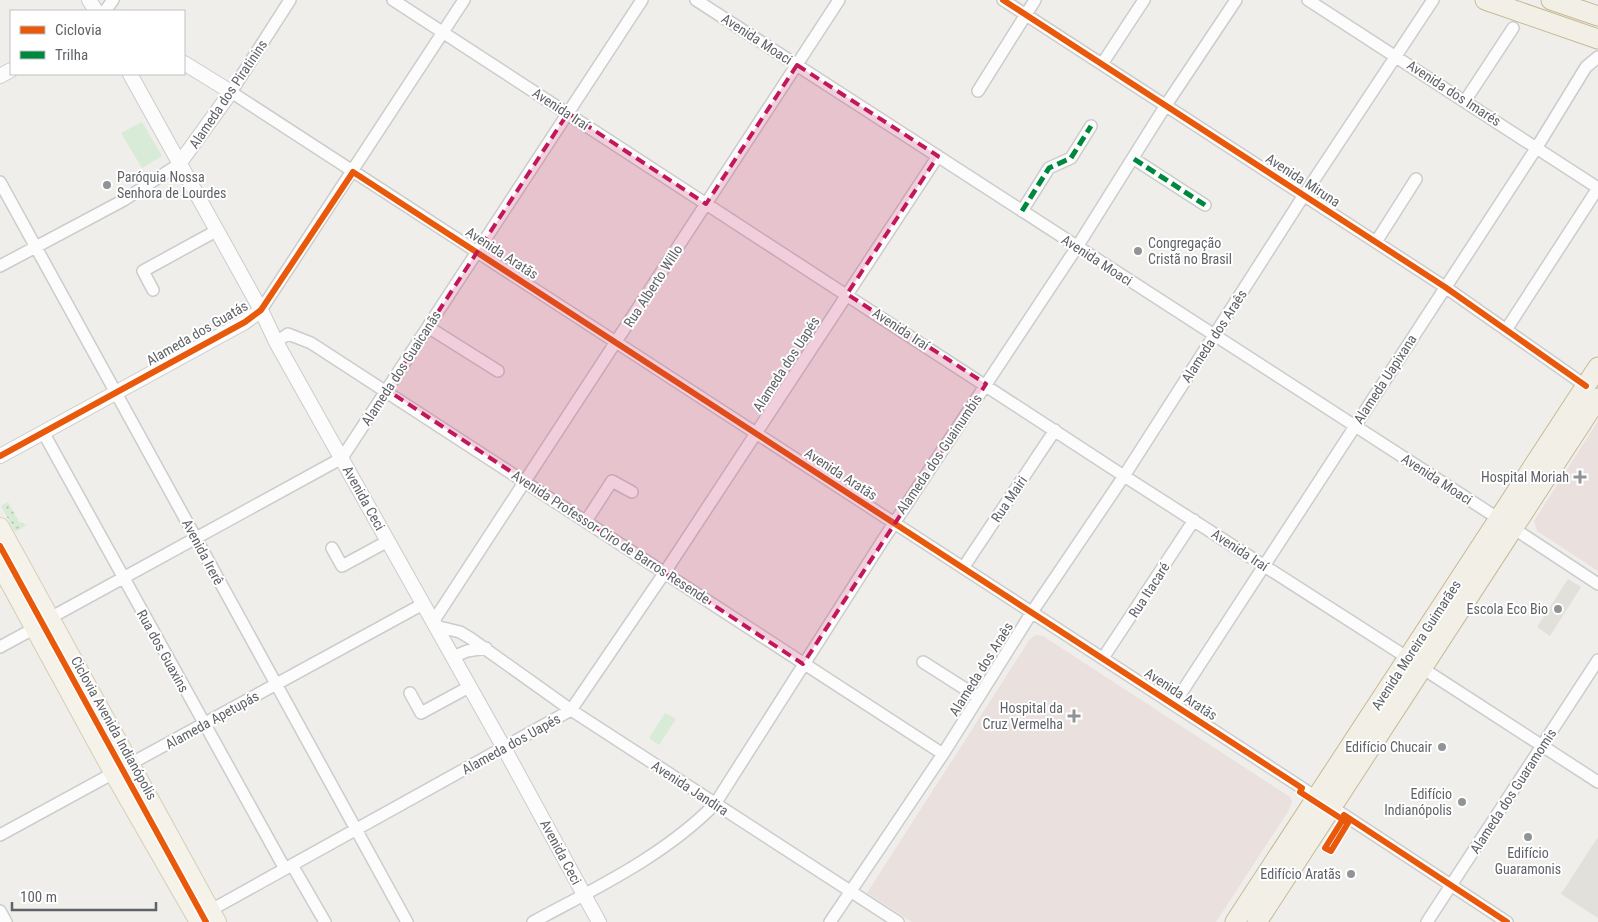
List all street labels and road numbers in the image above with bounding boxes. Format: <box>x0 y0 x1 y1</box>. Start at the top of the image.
street label: Avenida Moaci <box>719 10 795 68</box>
street label: Alameda dos Piratinins <box>186 37 270 151</box>
street label: Avenida dos Imarés <box>1404 57 1504 129</box>
street label: Avenida Iraí <box>530 85 593 134</box>
street label: Avenida Miruna <box>1263 150 1343 210</box>
street label: Avenida Aratãs <box>463 224 541 282</box>
street label: Avenida Moaci <box>1059 231 1135 289</box>
street label: Rua Alberto Willo <box>620 242 686 330</box>
street label: Alameda dos Araês <box>1178 287 1250 385</box>
street label: Alameda dos Guatás <box>143 297 251 369</box>
street label: Avenida Iraí <box>870 305 933 354</box>
street label: Alameda dos Guaicanãs <box>358 308 444 428</box>
street label: Alameda dos Uapés <box>749 314 823 414</box>
street label: Alameda Uapixana <box>1350 331 1420 427</box>
street label: Alameda dos Guainumbis <box>893 391 985 517</box>
street label: Avenida Aratãs <box>802 445 880 503</box>
street label: Avenida Moaci <box>1399 450 1475 508</box>
street label: Avenida Ceci <box>340 463 388 533</box>
street label: Avenida Professor Ciro de Barros Resende <box>509 467 713 607</box>
street label: Rua Mairi <box>988 473 1030 525</box>
street label: Avenida Irerê <box>179 516 227 588</box>
street label: Avenida Iraí <box>1209 526 1272 575</box>
street label: Rua Itacaré <box>1125 559 1173 621</box>
street label: Avenida Moreira Guimarães <box>1368 577 1464 713</box>
street label: Rua dos Guaxins <box>134 607 192 695</box>
street label: Alameda dos Araês <box>946 619 1016 719</box>
street label: Ciclovia Avenida Indianópolis <box>68 653 160 803</box>
street label: Avenida Aratãs <box>1142 665 1220 723</box>
street label: Alameda Apetupás <box>162 688 262 752</box>
street label: Alameda dos Uapés <box>459 710 563 778</box>
street label: Alameda dos Guaramomis <box>1467 726 1559 856</box>
street label: Avenida Jandira <box>649 757 731 819</box>
street label: Avenida Ceci <box>537 817 585 887</box>

